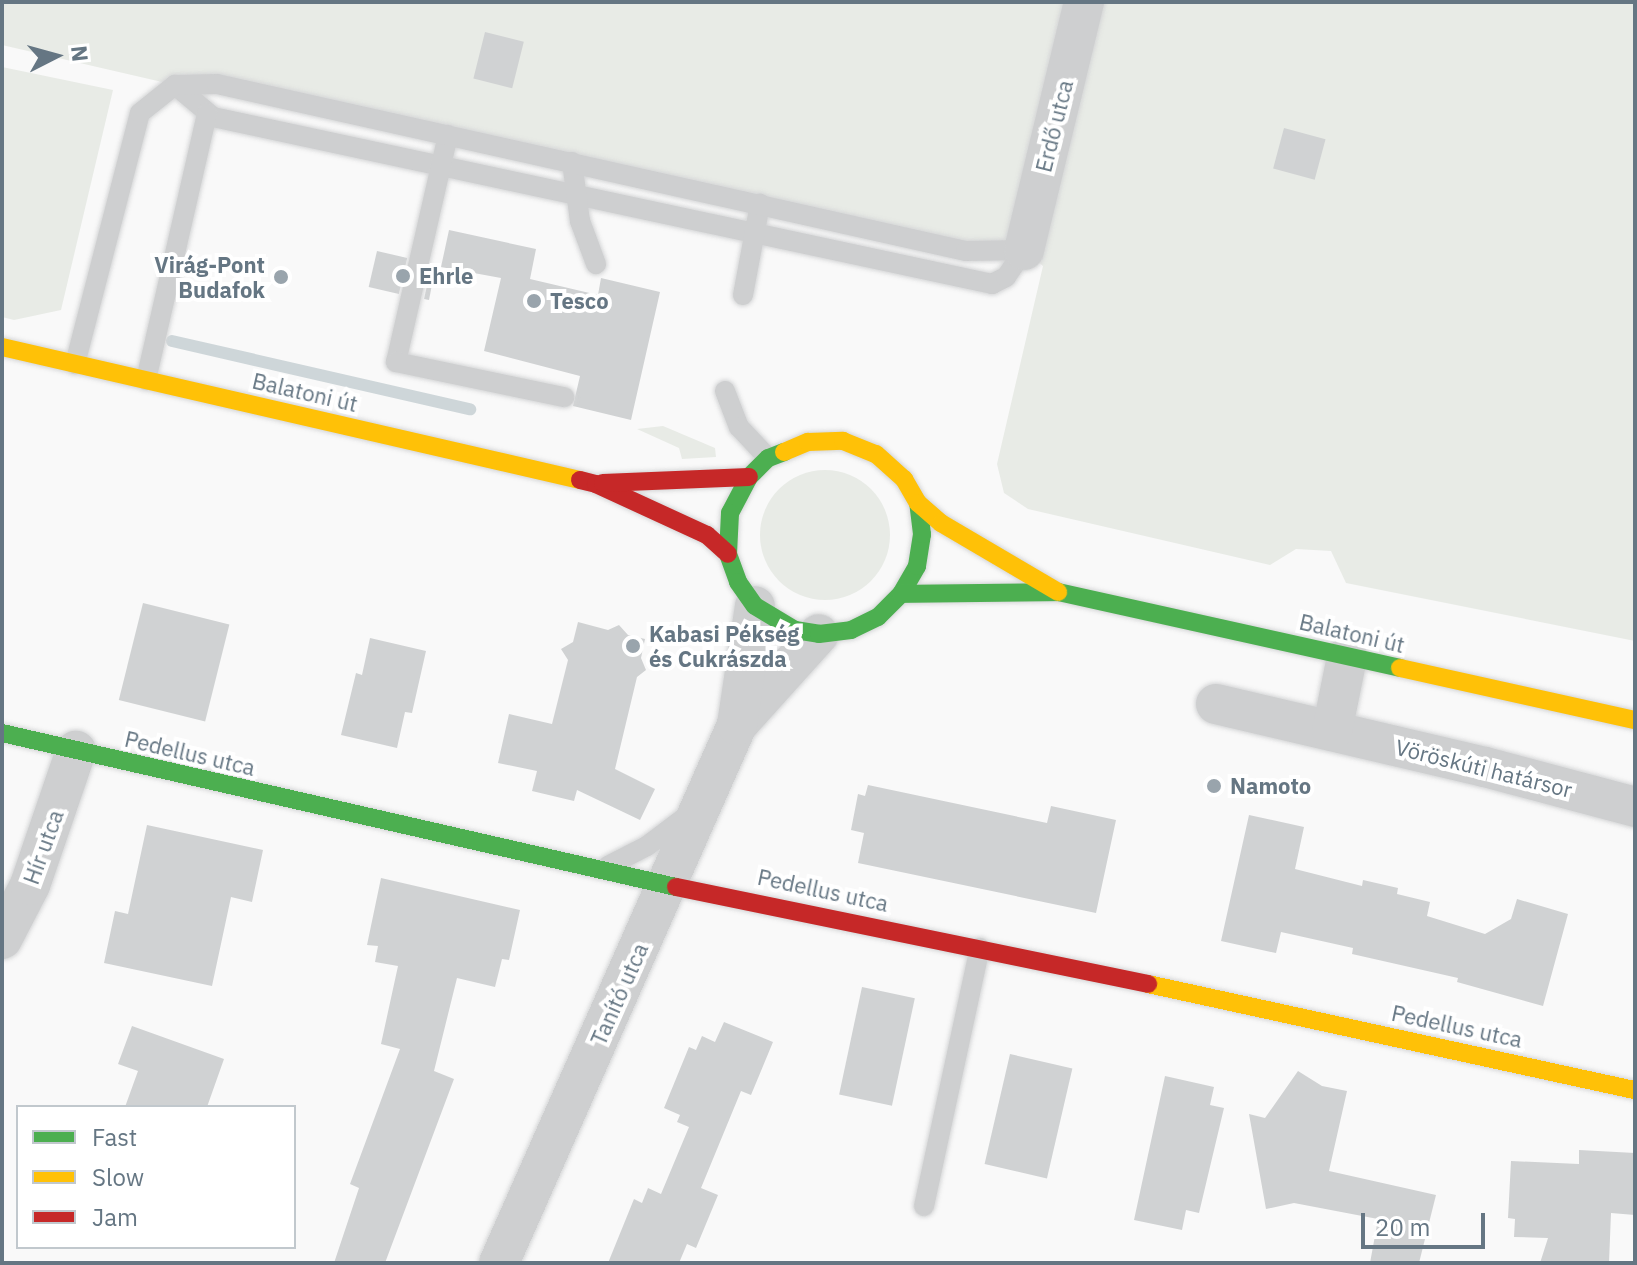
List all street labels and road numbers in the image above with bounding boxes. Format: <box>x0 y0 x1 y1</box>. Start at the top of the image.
street label: Erdő utca <box>1030 77 1078 175</box>
street label: Balatoni út <box>250 367 360 417</box>
street label: Balatoni út <box>1297 608 1407 658</box>
street label: Pedellus utca <box>122 725 258 781</box>
street label: Vöröskúti határsor <box>1393 733 1575 803</box>
street label: Hír utca <box>17 806 69 888</box>
street label: Pedellus utca <box>755 863 891 917</box>
street label: Tanító utca <box>585 939 653 1049</box>
street label: Pedellus utca <box>1389 999 1525 1053</box>

